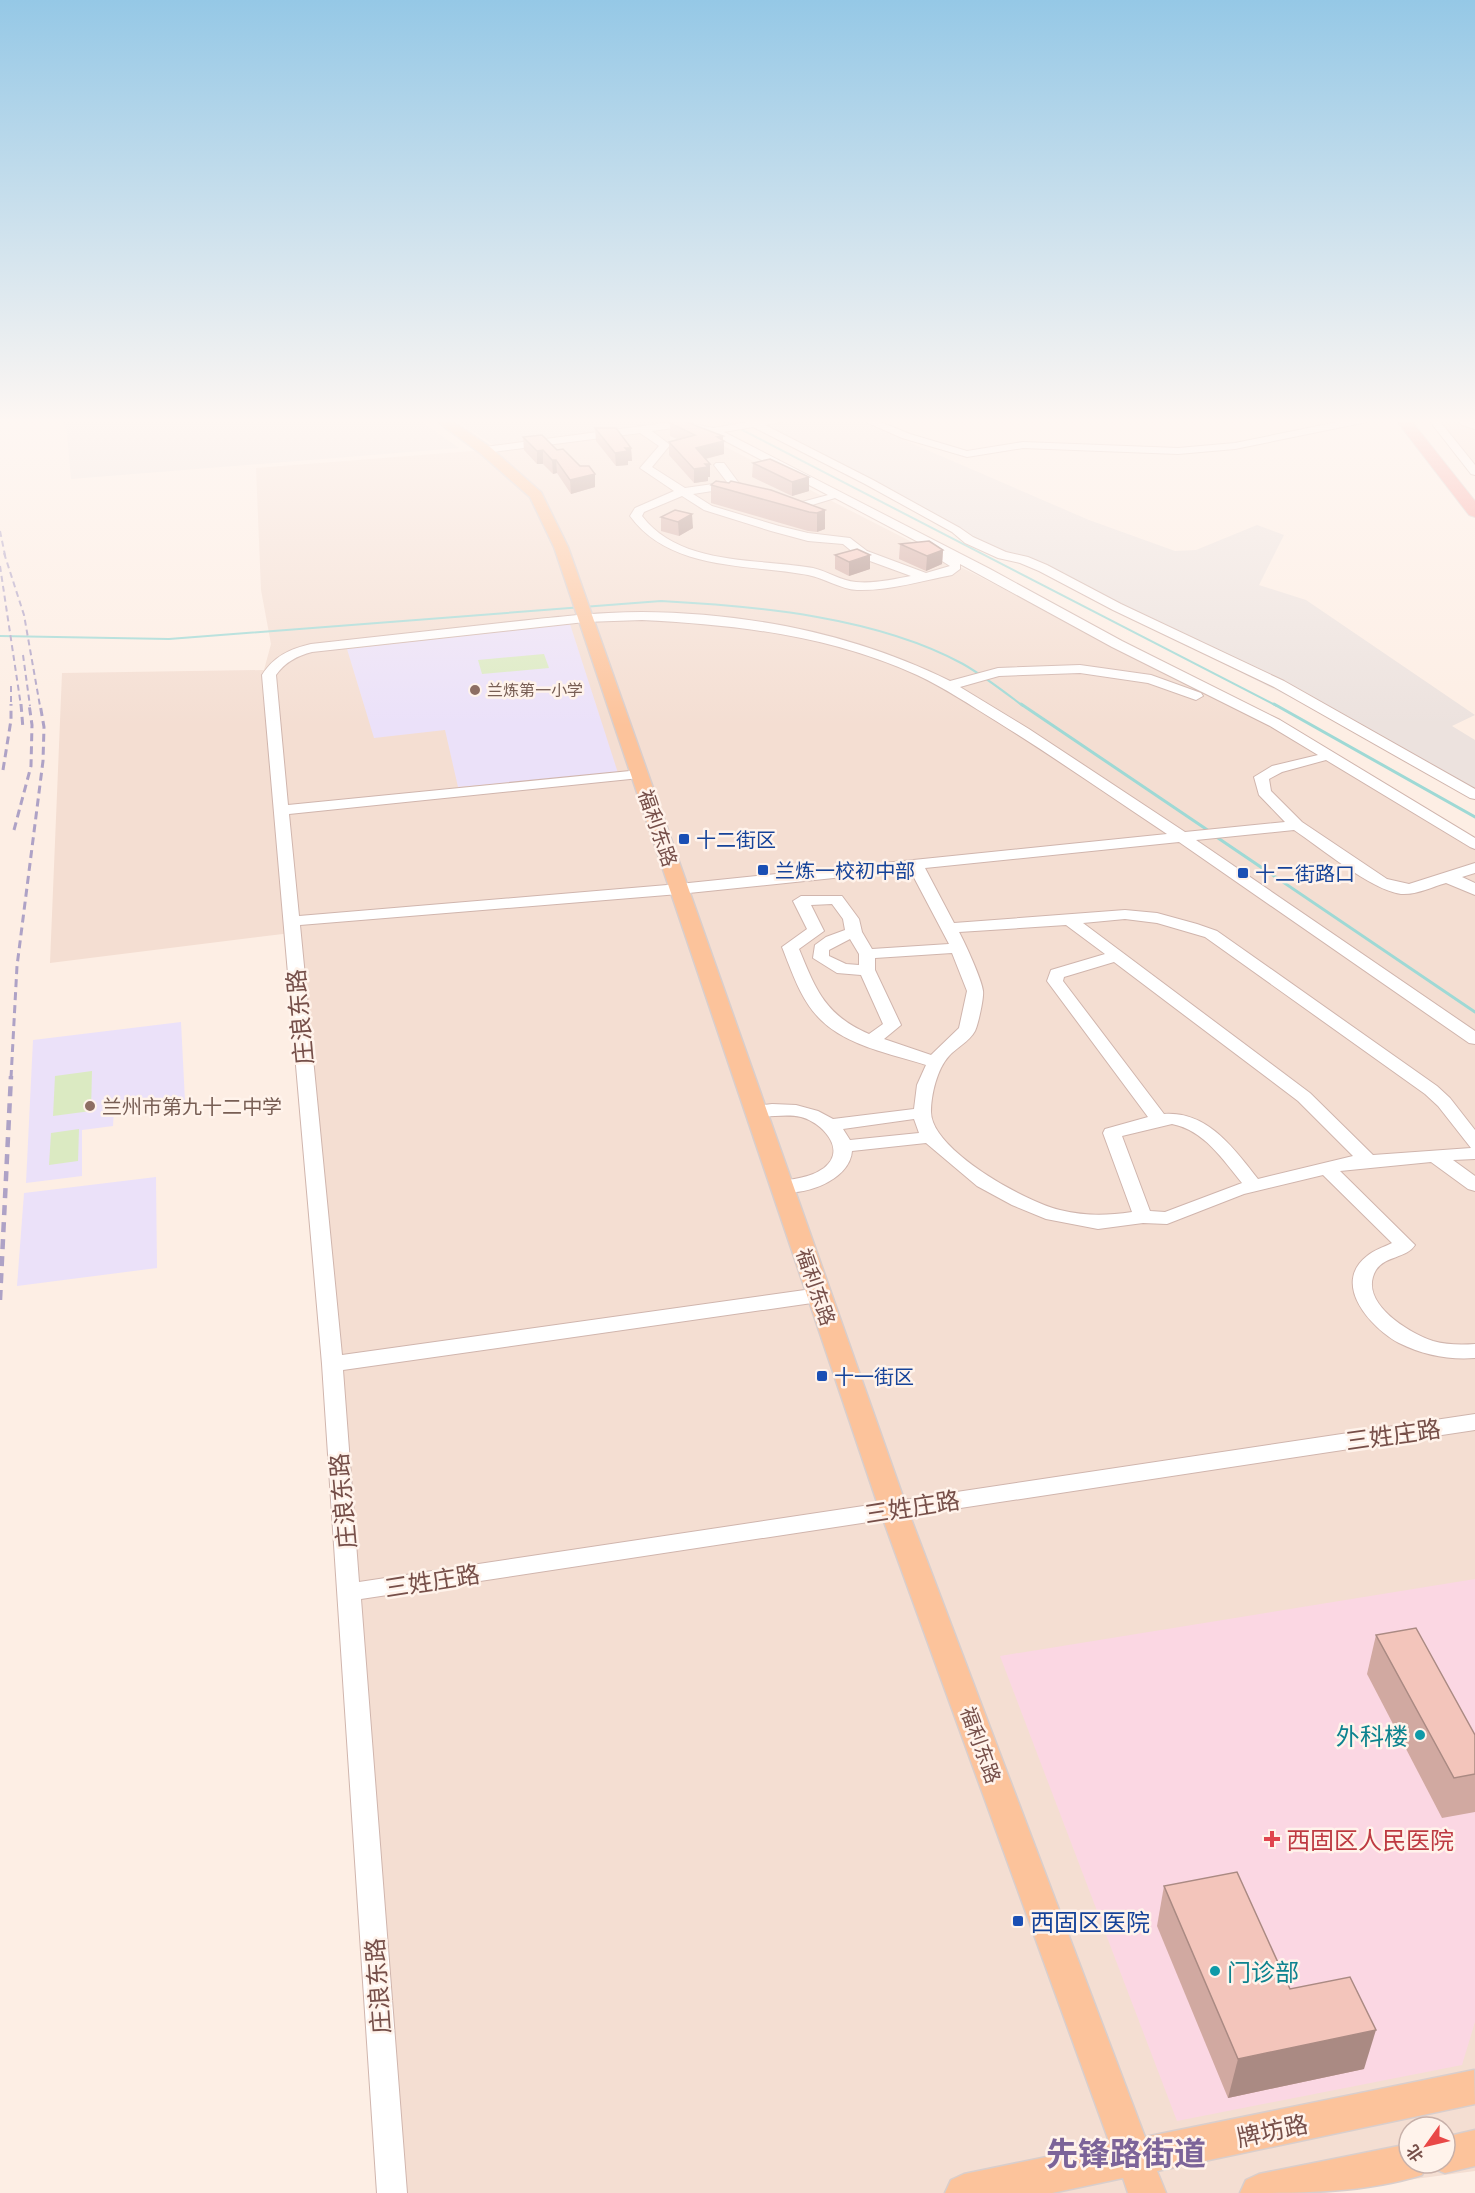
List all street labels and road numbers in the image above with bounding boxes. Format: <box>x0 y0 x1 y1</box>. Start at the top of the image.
street label: 福利东路 <box>632 786 684 870</box>
street label: 庄浪东路 <box>278 968 320 1066</box>
street label: 福利东路 <box>790 1245 842 1329</box>
street label: 三姓庄路 <box>1343 1411 1443 1457</box>
street label: 庄浪东路 <box>321 1452 363 1550</box>
street label: 三姓庄路 <box>862 1482 962 1530</box>
street label: 三姓庄路 <box>382 1556 482 1604</box>
street label: 福利东路 <box>955 1703 1007 1787</box>
street label: 庄浪东路 <box>357 1937 397 2035</box>
street label: 牌坊路 <box>1233 2106 1311 2154</box>

